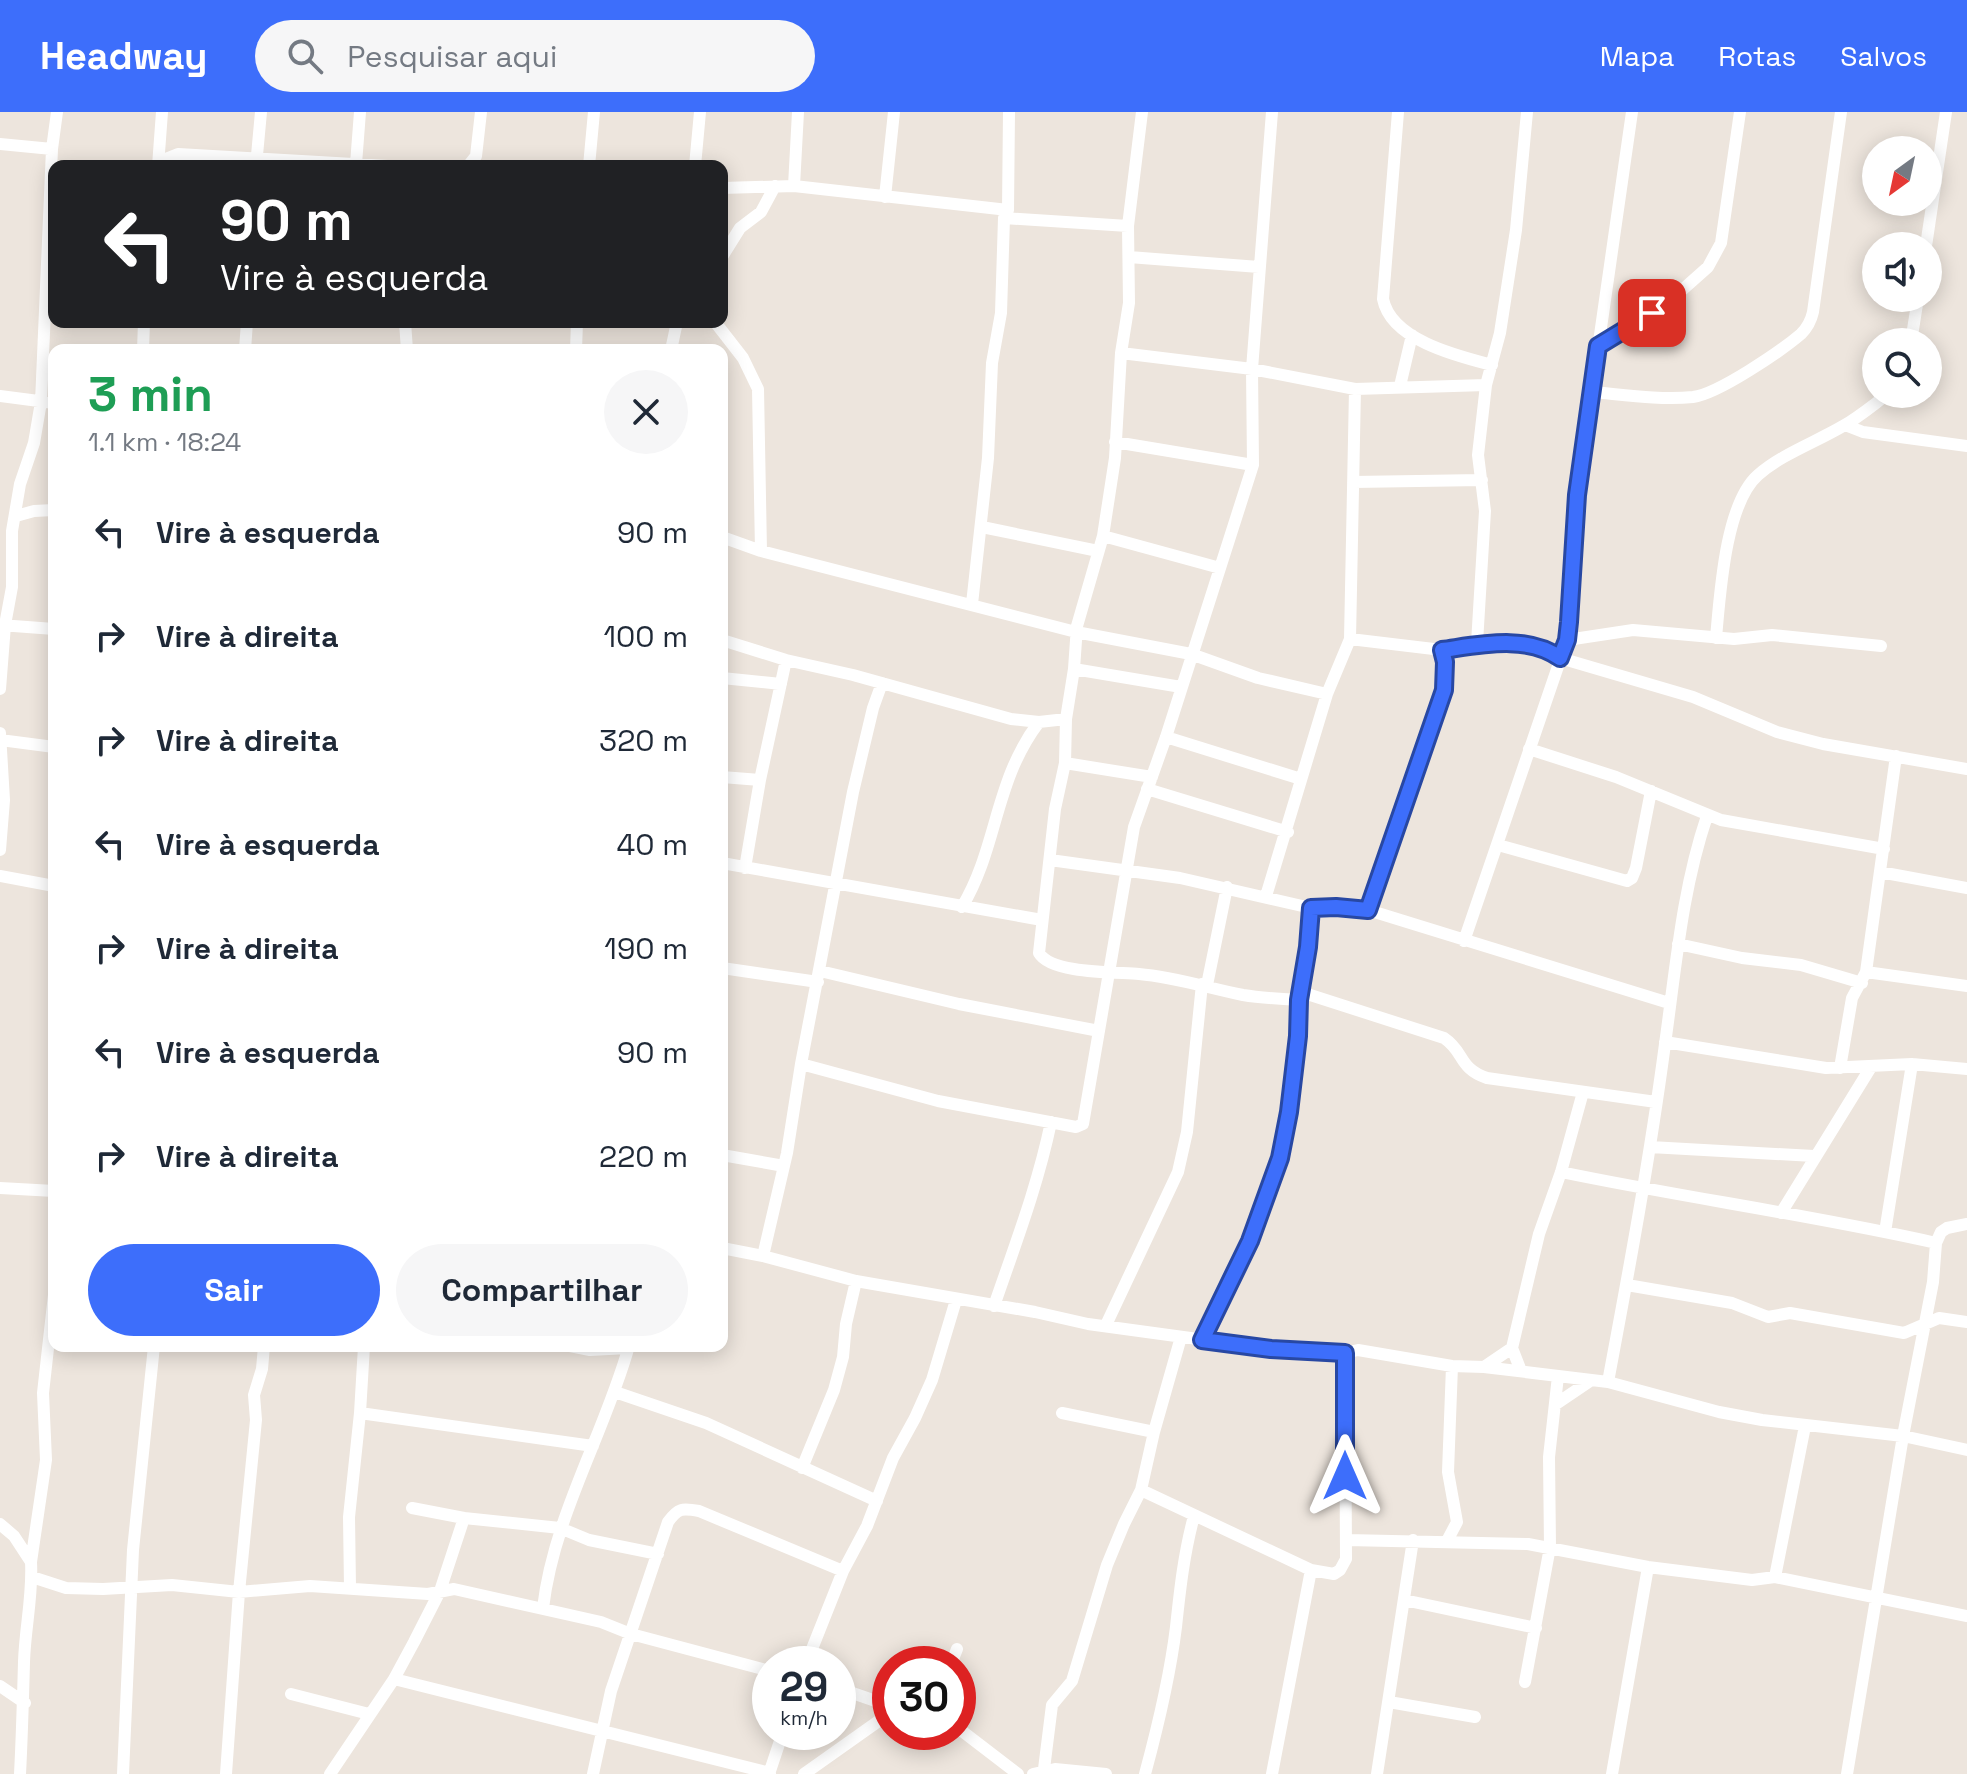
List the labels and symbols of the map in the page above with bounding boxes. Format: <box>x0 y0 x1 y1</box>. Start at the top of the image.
north arrow <box>1862 136 1942 216</box>
pin <box>1618 279 1686 347</box>
position arrow <box>1303 1434 1387 1518</box>
speed limit sign: 30 <box>872 1646 976 1750</box>

